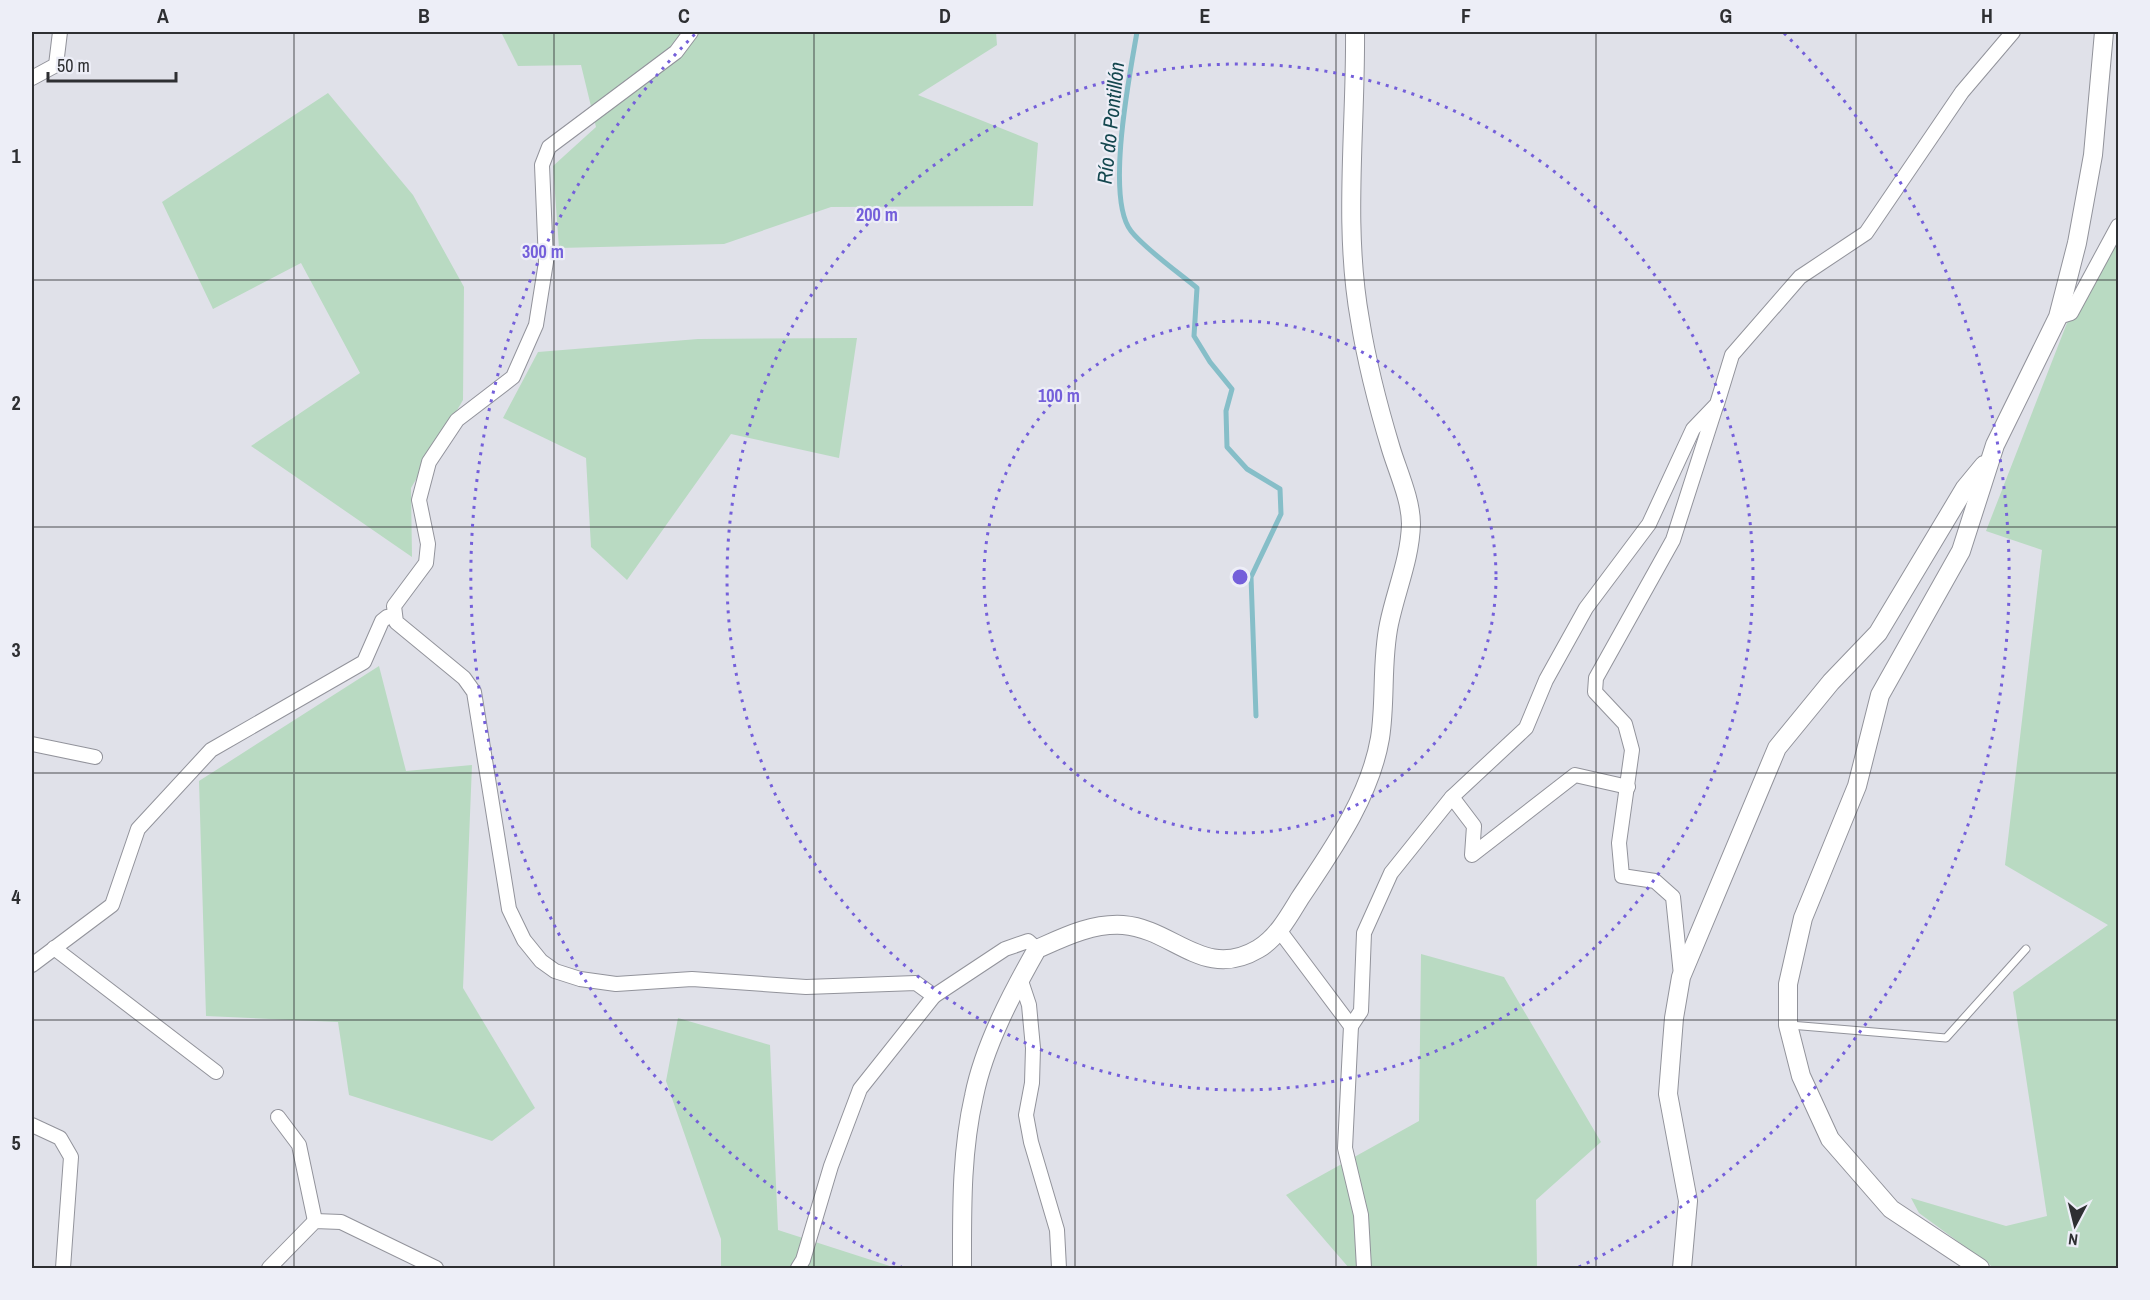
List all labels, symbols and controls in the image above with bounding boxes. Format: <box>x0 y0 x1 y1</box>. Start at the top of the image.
text: A <box>157 2 169 29</box>
text: B <box>418 2 430 29</box>
text: C <box>678 2 690 29</box>
text: D <box>939 2 951 29</box>
text: E <box>1200 2 1211 29</box>
text: F <box>1461 2 1471 29</box>
text: G <box>1720 2 1732 29</box>
text: H <box>1981 2 1993 29</box>
scale bar <box>48 45 176 83</box>
text: 50 m <box>57 53 90 78</box>
water label: Río do Pontillón <box>1090 60 1131 185</box>
text: 1 <box>11 142 21 169</box>
text: 200 m <box>856 202 898 227</box>
text: 300 m <box>522 239 564 264</box>
text: 100 m <box>1038 383 1080 408</box>
text: 2 <box>11 389 21 416</box>
centre of rings <box>1230 567 1250 587</box>
text: 3 <box>11 636 21 663</box>
text: 4 <box>11 883 21 910</box>
text: 5 <box>11 1129 21 1156</box>
north arrow <box>2045 1195 2105 1255</box>
text: N <box>2067 1228 2079 1251</box>

